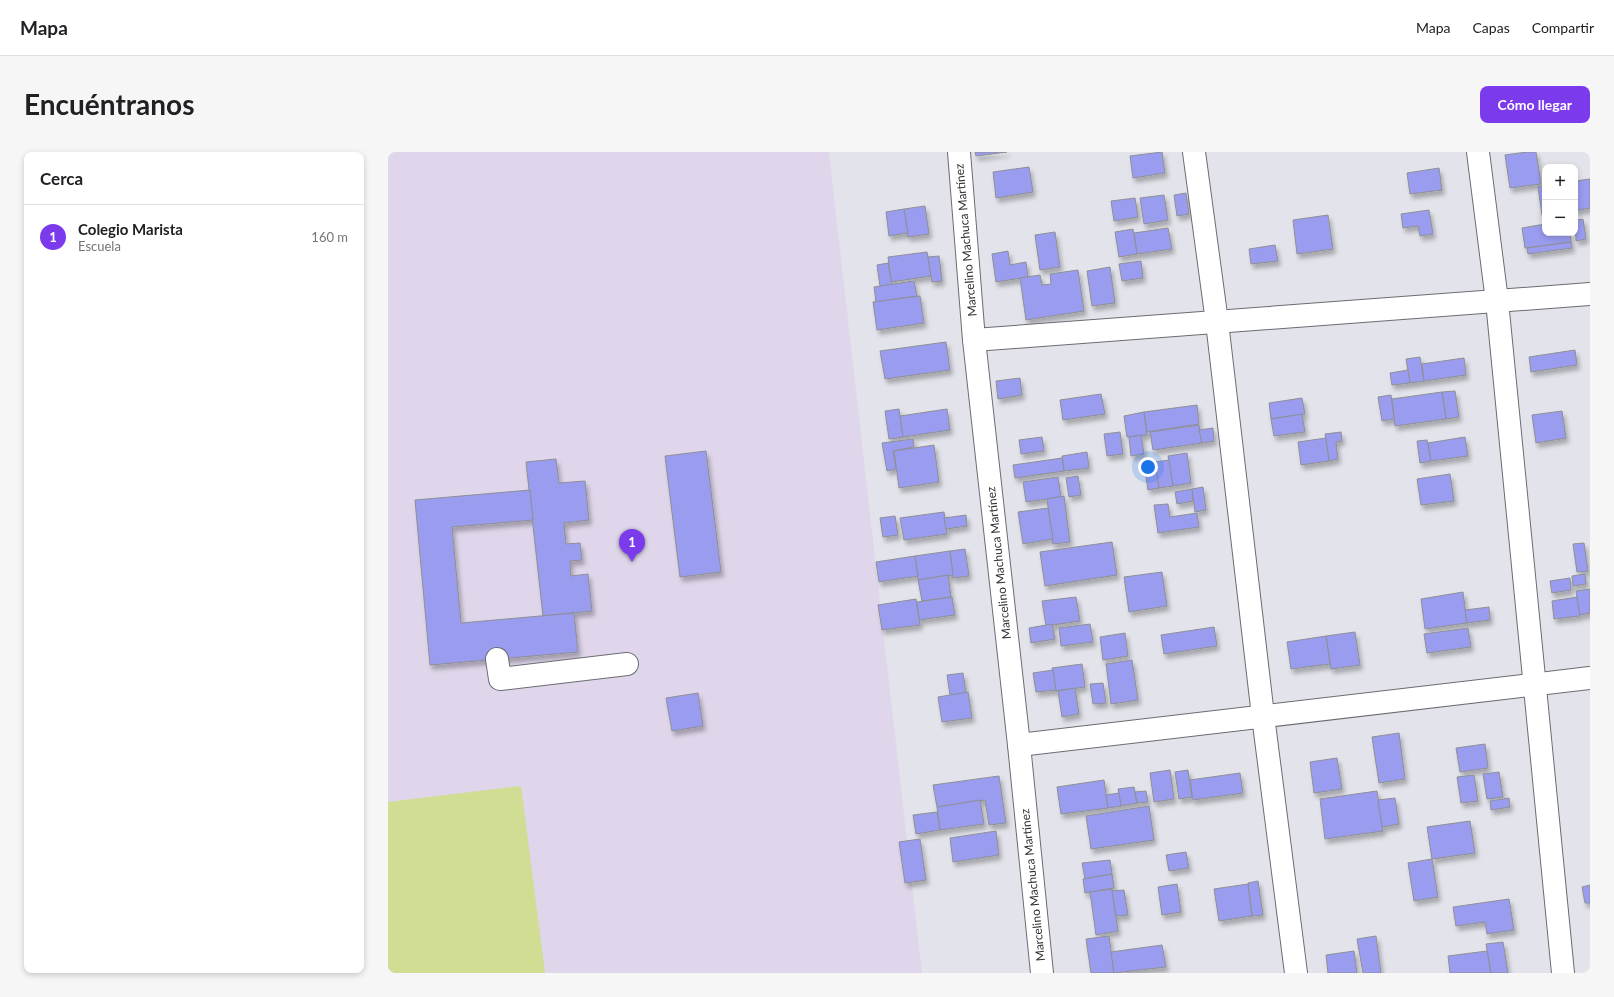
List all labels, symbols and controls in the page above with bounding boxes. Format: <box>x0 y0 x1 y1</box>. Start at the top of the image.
text: Mapa <box>20 16 68 39</box>
text: Mapa <box>1416 19 1451 36</box>
text: Capas <box>1473 19 1510 36</box>
text: Compartir <box>1532 19 1594 36</box>
button: Cómo llegar <box>1480 86 1590 123</box>
text: Encuéntranos <box>24 87 195 121</box>
street label: Marcelino Machuca Martínez <box>951 162 980 317</box>
map controls <box>1542 164 1578 236</box>
button: + <box>1542 164 1578 200</box>
text: Cerca <box>40 168 83 189</box>
button: − <box>1542 200 1578 236</box>
text: Colegio Marista <box>78 220 183 238</box>
text: 1 <box>49 229 57 245</box>
text: 160 m <box>311 229 348 245</box>
text: Escuela <box>78 238 121 254</box>
your location <box>1138 457 1158 477</box>
street label: Marcelino Machuca Martínez <box>983 486 1014 640</box>
pin: 1 <box>619 529 645 562</box>
street label: Marcelino Machuca Martínez <box>1017 808 1048 962</box>

